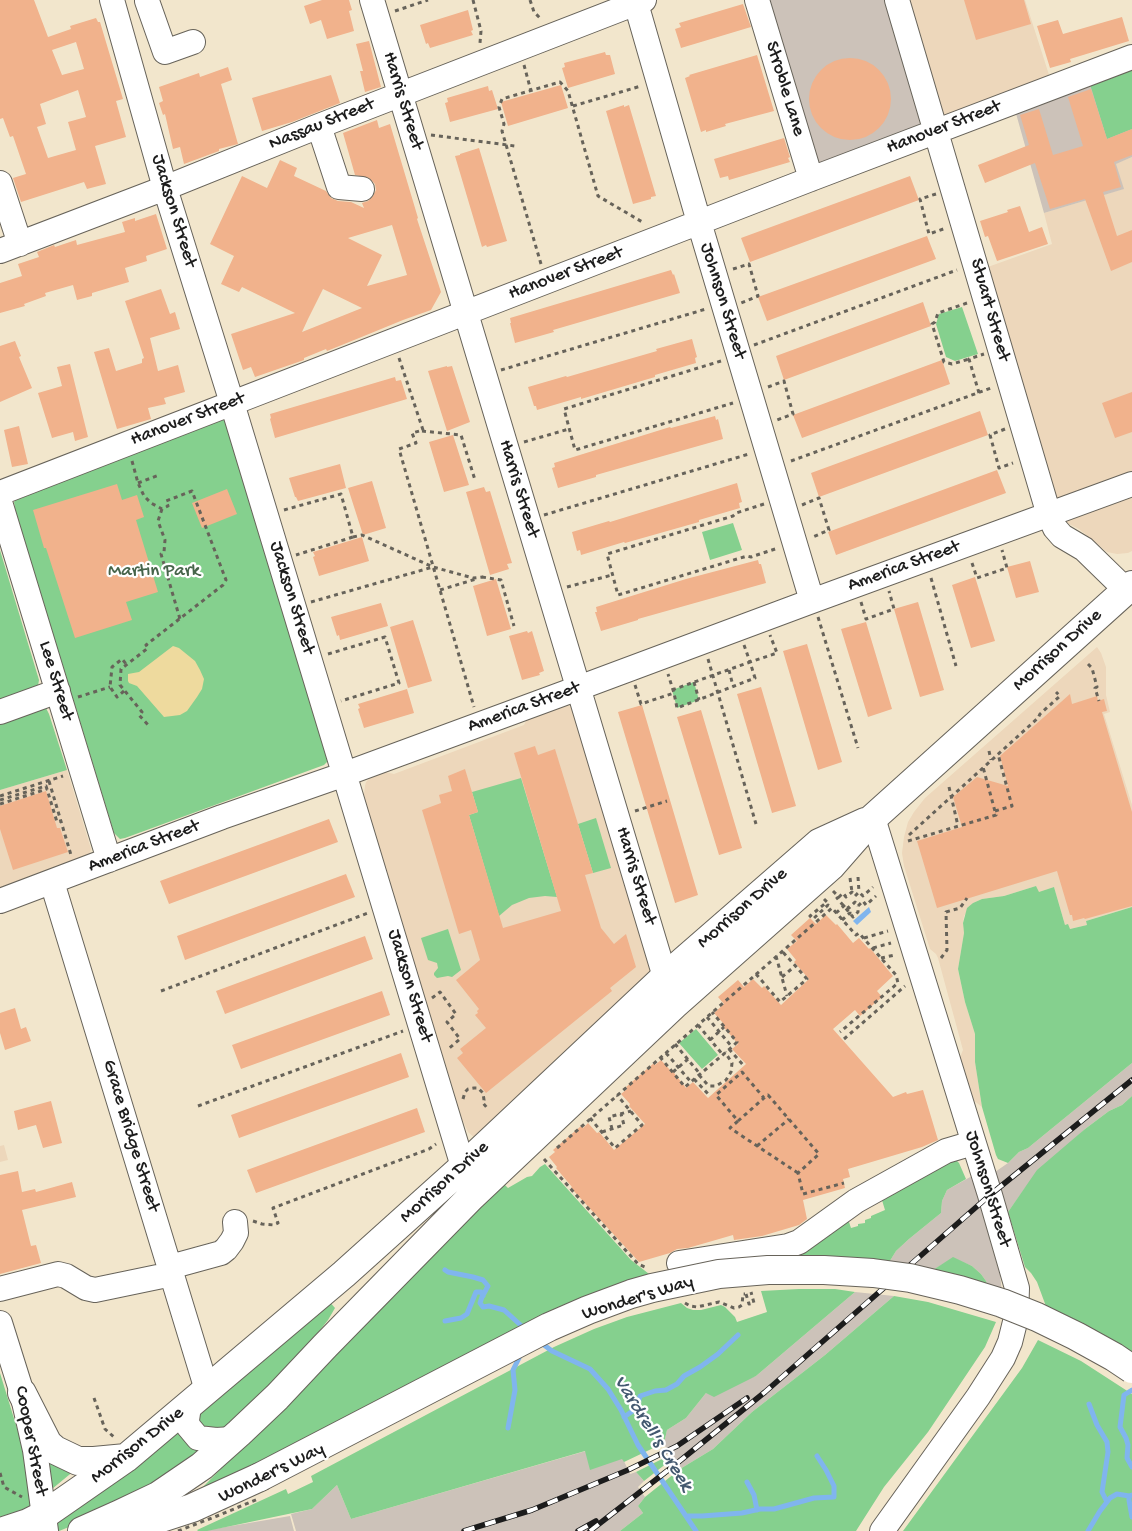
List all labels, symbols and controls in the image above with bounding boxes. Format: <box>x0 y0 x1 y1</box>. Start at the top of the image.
street label: Stroble Lane <box>759 39 809 139</box>
street label: Harris Street <box>376 49 428 153</box>
street label: Nassau Street <box>266 94 378 156</box>
street label: Hanover Street <box>884 96 1004 160</box>
street label: Jackson Street <box>145 152 201 270</box>
street label: Johnson Street <box>694 240 750 362</box>
street label: Hanover Street <box>506 242 626 306</box>
street label: Stuart Street <box>963 256 1015 364</box>
street label: Hanover Street <box>128 388 248 452</box>
street label: Harris Street <box>492 437 544 541</box>
street label: America Street <box>845 536 963 598</box>
street label: Jackson Street <box>263 539 319 657</box>
park label: Martin Park <box>108 561 200 583</box>
street label: Morrison Drive <box>1009 605 1107 697</box>
street label: Lee Street <box>32 639 78 723</box>
street label: America Street <box>465 677 583 739</box>
street label: America Street <box>85 815 203 879</box>
street label: Harris Street <box>609 824 661 928</box>
street label: Morrison Drive <box>693 864 793 954</box>
street label: Jackson Street <box>381 927 437 1045</box>
street label: Grace Bridge Street <box>96 1057 164 1215</box>
street label: Johnson Street <box>959 1128 1015 1250</box>
street label: Morrison Drive <box>396 1137 494 1229</box>
street label: Wonder's Way <box>580 1271 696 1327</box>
water label: Vardrell's Creek <box>607 1372 697 1496</box>
street label: Cooper Street <box>8 1384 52 1498</box>
street label: Morrison Drive <box>87 1402 189 1490</box>
street label: Wonder's Way <box>215 1439 329 1509</box>

